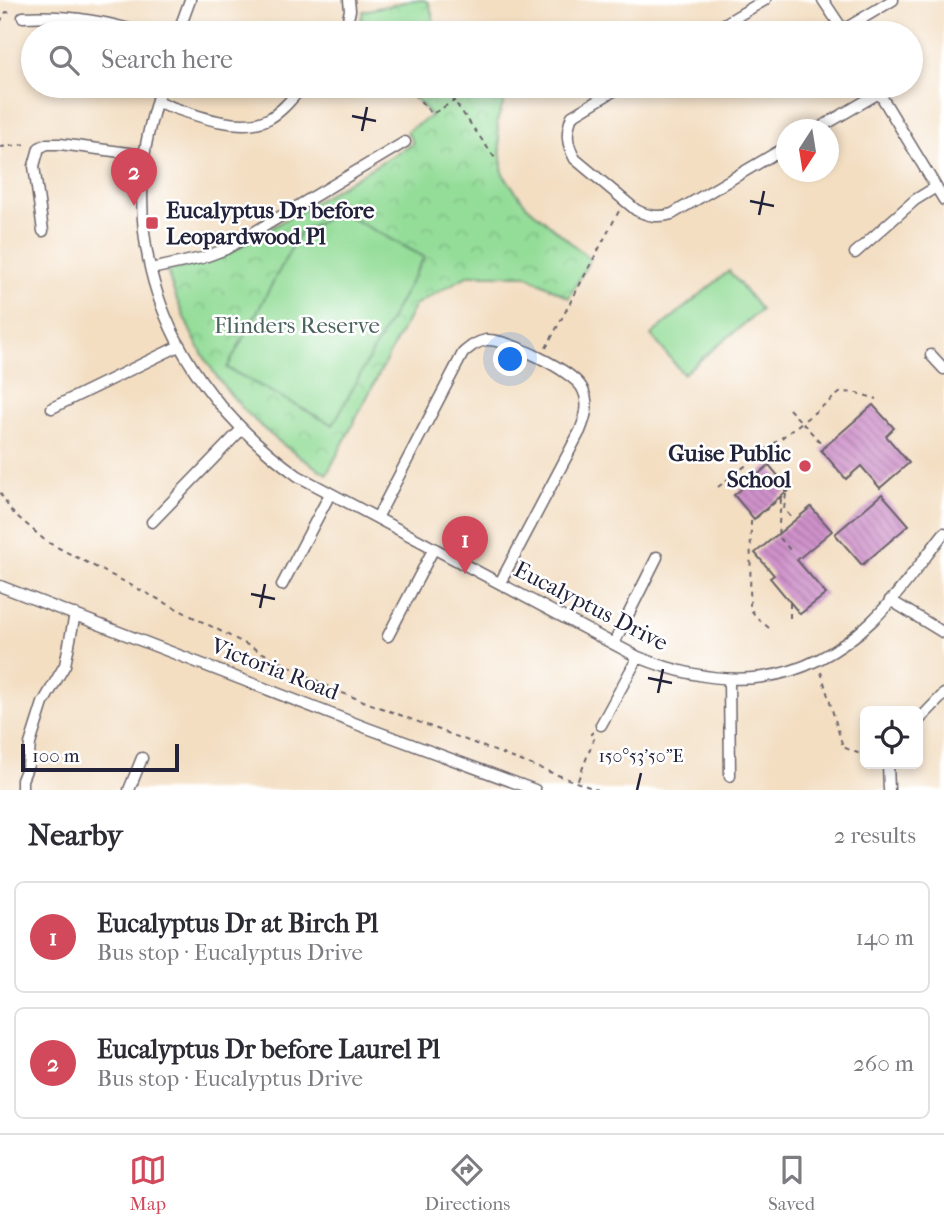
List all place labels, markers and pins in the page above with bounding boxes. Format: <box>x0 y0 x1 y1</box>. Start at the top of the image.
pin: 2 <box>111 148 157 206</box>
place label: Eucalyptus Dr before Leopardwood Pl <box>166 197 375 250</box>
marker: Eucalyptus Dr before Leopardwood Pl <box>144 215 160 231</box>
place label: Guise Public School <box>668 440 792 493</box>
marker: Guise Public School <box>797 458 813 474</box>
pin: 1 <box>442 516 488 574</box>

